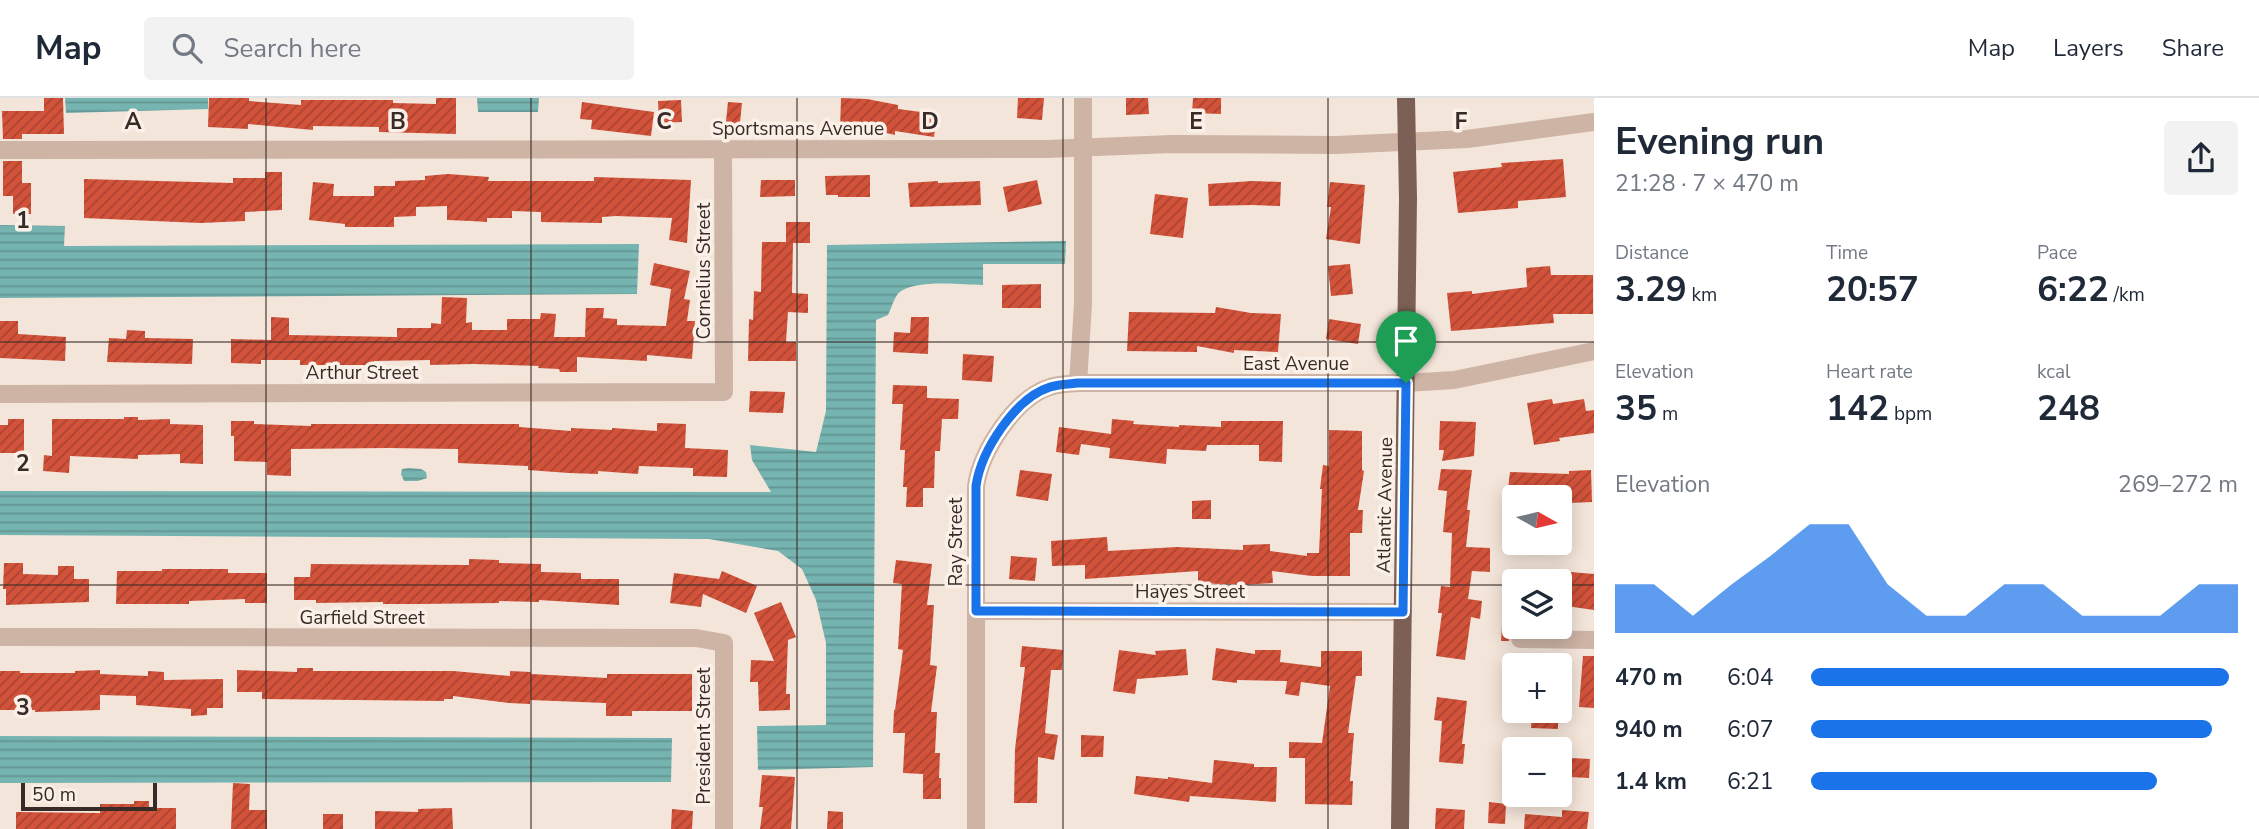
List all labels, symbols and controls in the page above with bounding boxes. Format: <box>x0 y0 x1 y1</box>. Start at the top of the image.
search box <box>144 17 634 80</box>
text: Map <box>35 26 102 71</box>
icon: search <box>168 29 206 67</box>
text: Search here <box>224 31 361 66</box>
text: Map <box>1968 32 2015 64</box>
text: Layers <box>2053 32 2124 64</box>
text: Share <box>2162 32 2224 64</box>
text: A <box>124 106 142 137</box>
text: B <box>390 106 406 137</box>
text: C <box>656 106 672 137</box>
text: D <box>921 106 939 137</box>
text: E <box>1189 106 1203 137</box>
text: F <box>1455 106 1468 137</box>
street label: Sportsmans Avenue <box>712 116 884 142</box>
text: Evening run <box>1615 116 1824 167</box>
button: share <box>2164 121 2238 195</box>
text: 21:28 · 7 × 470 m <box>1615 168 1799 199</box>
street label: Cornelius Street <box>691 202 717 339</box>
text: 1 <box>16 205 30 236</box>
text: Distance <box>1615 240 1689 266</box>
text: Time <box>1826 240 1868 266</box>
text: Pace <box>2037 240 2077 266</box>
text: 3.29 <box>1615 266 1687 313</box>
text: 20:57 <box>1826 266 1919 313</box>
text: 6:22 <box>2037 266 2109 313</box>
text: km <box>1687 282 1717 308</box>
text: /km <box>2109 282 2145 308</box>
pin <box>1376 311 1436 383</box>
icon: arrive <box>1387 322 1425 360</box>
street label: East Avenue <box>1243 351 1349 377</box>
text: Elevation <box>1615 359 1694 385</box>
text: Heart rate <box>1826 359 1913 385</box>
text: kcal <box>2037 359 2071 385</box>
street label: Arthur Street <box>306 360 419 386</box>
text: 35 <box>1615 385 1657 432</box>
text: 142 <box>1826 385 1889 432</box>
text: 248 <box>2037 385 2100 432</box>
text: m <box>1657 401 1678 427</box>
text: bpm <box>1889 401 1932 427</box>
street label: Atlantic Avenue <box>1371 437 1399 573</box>
text: 2 <box>16 448 30 479</box>
text: Elevation <box>1615 469 1710 500</box>
text: 269–272 m <box>2118 469 2238 500</box>
north arrow <box>1502 485 1572 555</box>
map controls <box>1502 485 1572 807</box>
street label: Ray Street <box>943 497 969 587</box>
button: layers <box>1502 569 1572 639</box>
street label: Hayes Street <box>1135 579 1245 605</box>
street label: Garfield Street <box>299 605 425 631</box>
button: + <box>1502 653 1572 723</box>
text: 470 m <box>1615 662 1683 693</box>
text: 6:04 <box>1727 662 1774 693</box>
street label: President Street <box>691 667 717 805</box>
text: 3 <box>16 692 30 723</box>
text: 940 m <box>1615 714 1683 745</box>
text: 6:07 <box>1727 714 1774 745</box>
button: − <box>1502 737 1572 807</box>
text: 1.4 km <box>1615 766 1687 797</box>
text: 6:21 <box>1727 766 1774 797</box>
scale bar <box>21 780 158 812</box>
text: 50 m <box>32 782 76 808</box>

